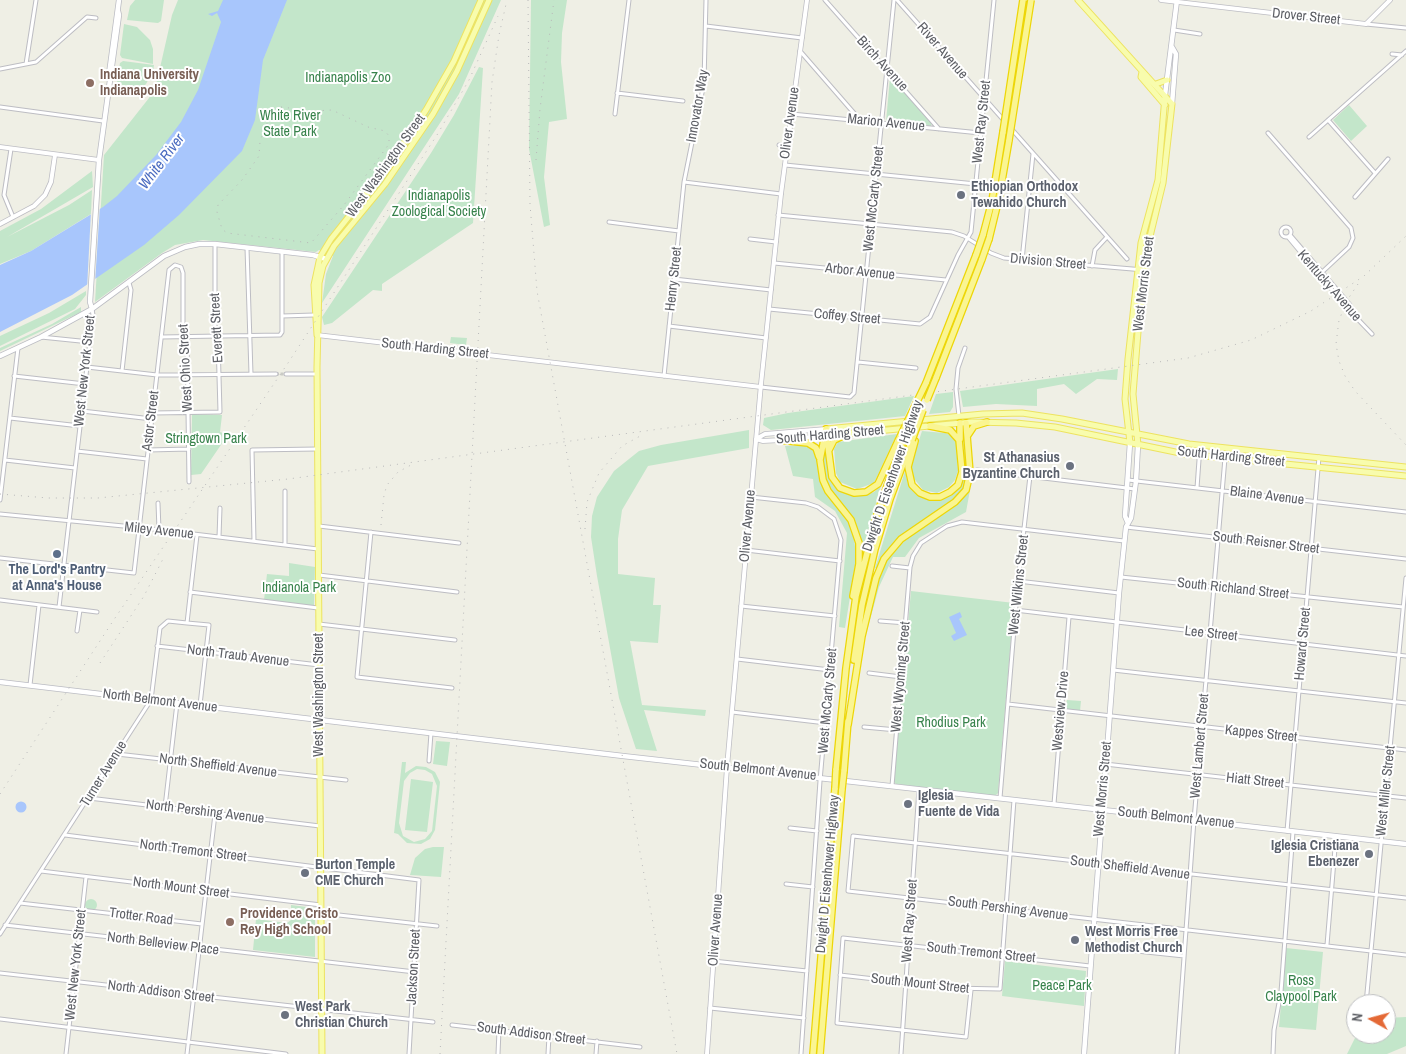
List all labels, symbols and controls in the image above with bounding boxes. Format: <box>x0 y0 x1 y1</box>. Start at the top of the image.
street label: Drover Street <box>1271 5 1341 29</box>
street label: River Avenue <box>913 19 971 83</box>
street label: Birch Avenue <box>853 33 911 95</box>
place label: Indiana University Indianapolis <box>100 67 199 100</box>
street label: Innovator Way <box>683 68 713 144</box>
park label: Indianapolis Zoo <box>305 70 391 86</box>
marker: Indiana University Indianapolis <box>84 77 96 89</box>
street label: West Ray Street <box>969 80 995 164</box>
street label: Oliver Avenue <box>777 86 803 160</box>
park label: White River State Park <box>260 108 320 140</box>
street label: West Washington Street <box>343 111 429 221</box>
street label: Marion Avenue <box>847 111 925 135</box>
water label: White River <box>135 131 189 193</box>
street label: West McCarty Street <box>860 146 888 252</box>
place label: Ethiopian Orthodox Tewahido Church <box>971 179 1078 212</box>
park label: Indianapolis Zoological Society <box>392 188 486 220</box>
marker: Ethiopian Orthodox Tewahido Church <box>955 189 967 201</box>
street label: West Morris Street <box>1130 236 1158 332</box>
street label: Henry Street <box>662 246 686 312</box>
street label: Kentucky Avenue <box>1293 247 1365 325</box>
street label: Division Street <box>1009 250 1087 274</box>
street label: Arbor Avenue <box>824 260 896 284</box>
street label: Everett Street <box>207 293 227 363</box>
street label: Coffey Street <box>813 306 881 328</box>
street label: West New York Street <box>71 315 99 427</box>
street label: West Ohio Street <box>175 324 197 412</box>
street label: South Harding Street <box>380 335 490 363</box>
street label: Astor Street <box>139 390 163 452</box>
street label: Dwight D Eisenhower Highway <box>859 398 927 554</box>
street label: South Harding Street <box>776 422 884 448</box>
park label: Stringtown Park <box>165 431 247 447</box>
street label: South Harding Street <box>1176 443 1286 471</box>
place label: St Athanasius Byzantine Church <box>962 450 1060 482</box>
marker: St Athanasius Byzantine Church <box>1064 460 1076 472</box>
street label: Blaine Avenue <box>1229 483 1305 509</box>
street label: Oliver Avenue <box>736 489 760 563</box>
street label: Miley Avenue <box>124 519 194 543</box>
street label: South Reisner Street <box>1212 528 1320 558</box>
street label: West Wilkins Street <box>1005 534 1033 636</box>
marker: The Lord's Pantry at Anna's House <box>51 548 63 560</box>
place label: The Lord's Pantry at Anna's House <box>8 562 106 594</box>
street label: South Richland Street <box>1176 575 1290 603</box>
park label: Indianola Park <box>262 580 336 596</box>
street label: Howard Street <box>1291 607 1315 681</box>
street label: West Wyoming Street <box>888 621 914 733</box>
street label: Lee Street <box>1184 623 1238 645</box>
street label: West Washington Street <box>311 633 327 757</box>
street label: North Traub Avenue <box>186 641 290 671</box>
street label: West McCarty Street <box>815 648 841 754</box>
street label: Westview Drive <box>1049 670 1073 752</box>
street label: North Belmont Avenue <box>102 686 218 716</box>
street label: West Lambert Street <box>1187 693 1213 799</box>
park label: Rhodius Park <box>916 715 986 731</box>
street label: Kappes Street <box>1224 722 1298 746</box>
street label: Turner Avenue <box>77 738 131 810</box>
street label: West Morris Street <box>1090 741 1116 837</box>
street label: West Miller Street <box>1373 745 1399 837</box>
street label: North Sheffield Avenue <box>158 750 278 782</box>
street label: South Belmont Avenue <box>699 756 817 784</box>
street label: Hiatt Street <box>1225 770 1285 792</box>
place label: Iglesia Fuente de Vida <box>918 788 999 820</box>
street label: Dwight D Eisenhower Highway <box>813 794 843 954</box>
street label: North Pershing Avenue <box>145 796 265 828</box>
marker: Iglesia Fuente de Vida <box>902 798 914 810</box>
street label: South Belmont Avenue <box>1117 804 1235 832</box>
street label: North Tremont Street <box>139 836 247 866</box>
place label: Iglesia Cristiana Ebenezer <box>1271 838 1359 870</box>
marker: Iglesia Cristiana Ebenezer <box>1363 848 1375 860</box>
street label: South Sheffield Avenue <box>1069 852 1191 884</box>
place label: Burton Temple CME Church <box>315 857 395 890</box>
marker: Burton Temple CME Church <box>299 867 311 879</box>
street label: North Mount Street <box>132 874 230 902</box>
street label: West Ray Street <box>899 879 921 963</box>
street label: Oliver Avenue <box>705 893 727 967</box>
street label: South Pershing Avenue <box>947 893 1069 925</box>
street label: Trotter Road <box>108 905 174 929</box>
place label: Providence Cristo Rey High School <box>240 906 338 939</box>
street label: West New York Street <box>62 909 90 1021</box>
marker: Providence Cristo Rey High School <box>224 916 236 928</box>
place label: West Morris Free Methodist Church <box>1085 924 1183 956</box>
street label: North Belleview Place <box>106 929 220 959</box>
street label: Jackson Street <box>404 929 424 1005</box>
marker: West Morris Free Methodist Church <box>1069 934 1081 946</box>
street label: South Tremont Street <box>926 939 1036 967</box>
street label: South Mount Street <box>870 970 970 998</box>
park label: Ross Claypool Park <box>1265 973 1337 1006</box>
street label: North Addison Street <box>107 977 215 1007</box>
park label: Peace Park <box>1032 978 1092 994</box>
north arrow <box>1346 994 1396 1044</box>
place label: West Park Christian Church <box>295 999 388 1032</box>
marker: West Park Christian Church <box>279 1009 291 1021</box>
text: N <box>1348 1012 1367 1023</box>
street label: South Addison Street <box>476 1019 586 1049</box>

